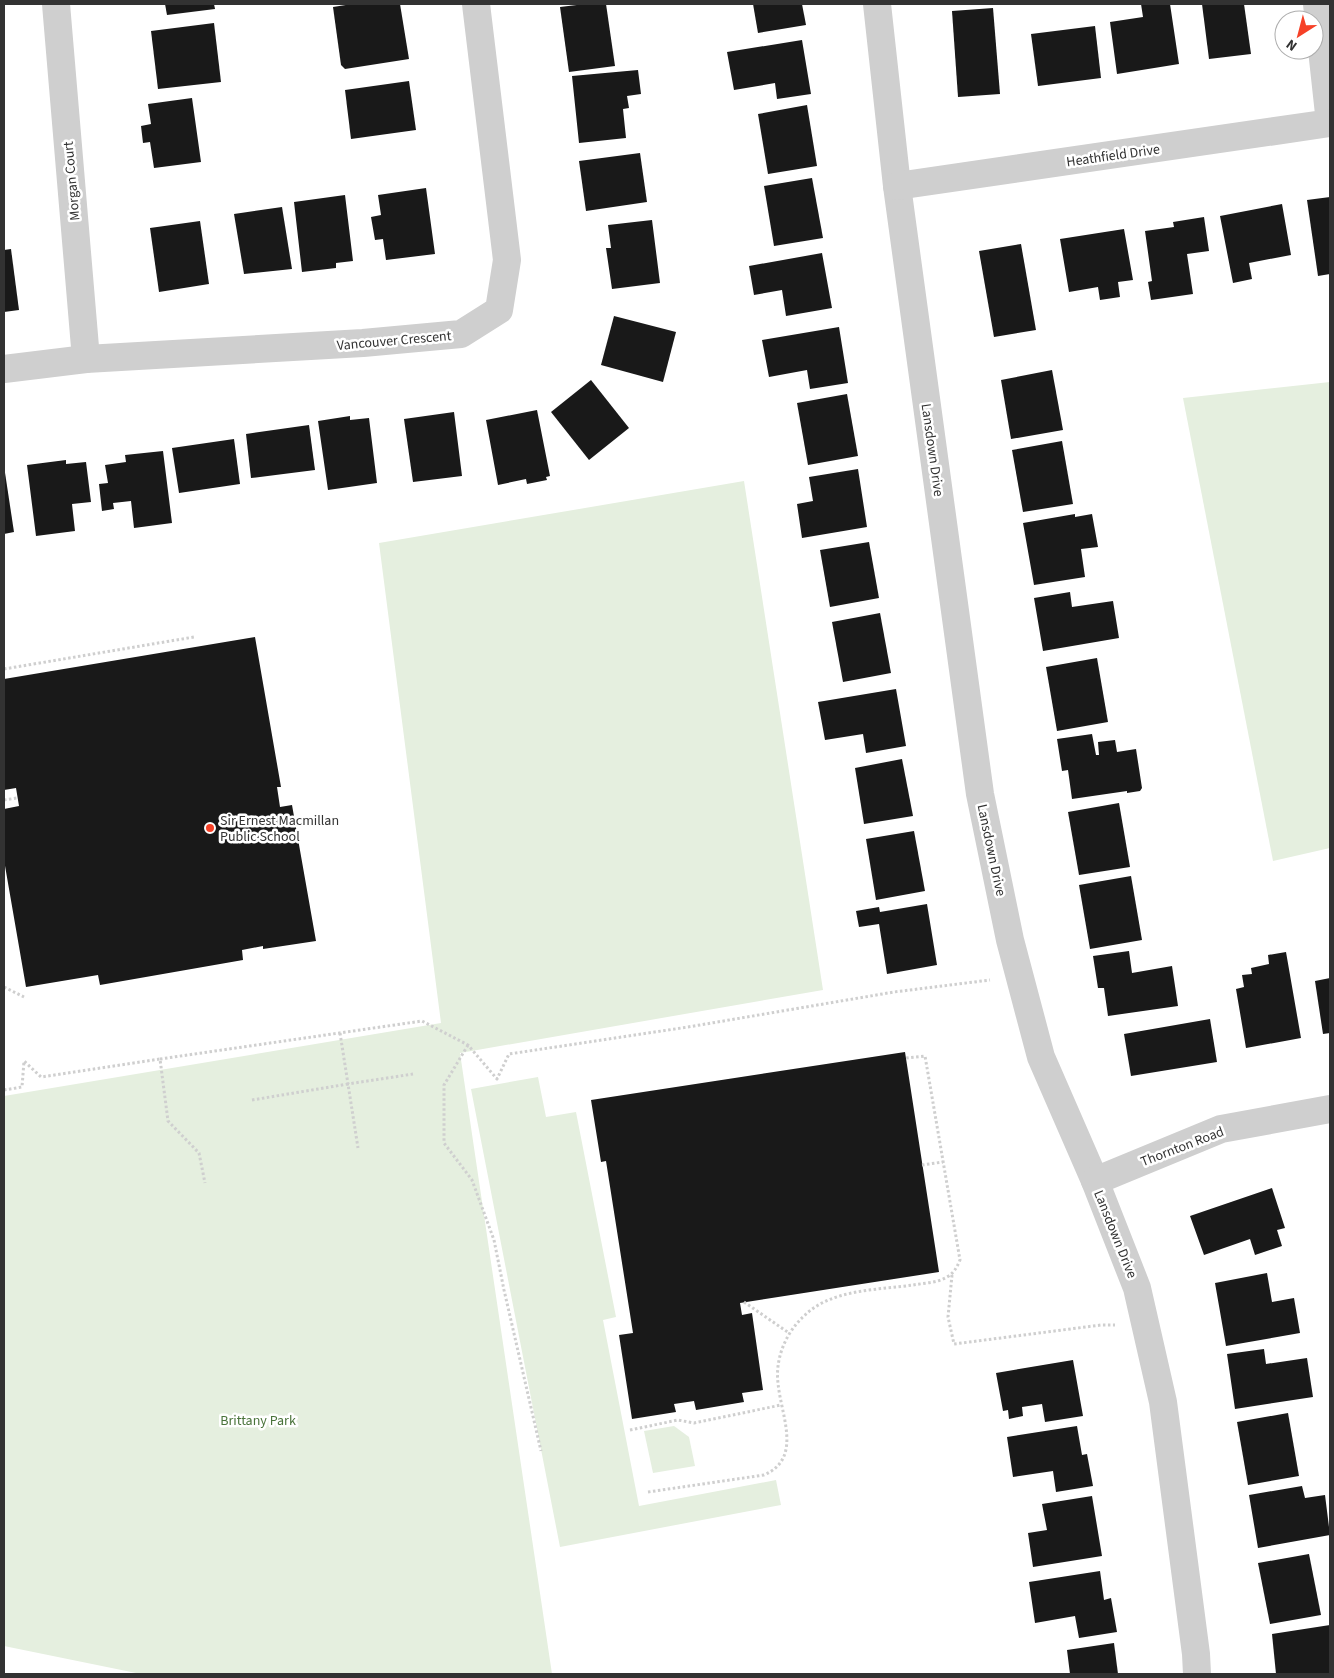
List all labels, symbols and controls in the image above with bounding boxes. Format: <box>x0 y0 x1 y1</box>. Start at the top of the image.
north arrow <box>1274 10 1324 60</box>
text: N <box>1282 34 1302 56</box>
street label: Morgan Court <box>59 140 85 221</box>
street label: Heathfield Drive <box>1065 140 1161 172</box>
street label: Vancouver Crescent <box>336 326 452 356</box>
street label: Lansdown Drive <box>916 402 948 498</box>
street label: Lansdown Drive <box>972 802 1011 898</box>
place label: Sir Ernest Macmillan Public School <box>220 811 339 847</box>
marker: Sir Ernest Macmillan Public School <box>204 822 216 834</box>
street label: Thornton Road <box>1138 1122 1227 1172</box>
street label: Lansdown Drive <box>1088 1187 1142 1282</box>
park label: Brittany Park <box>220 1411 296 1431</box>

